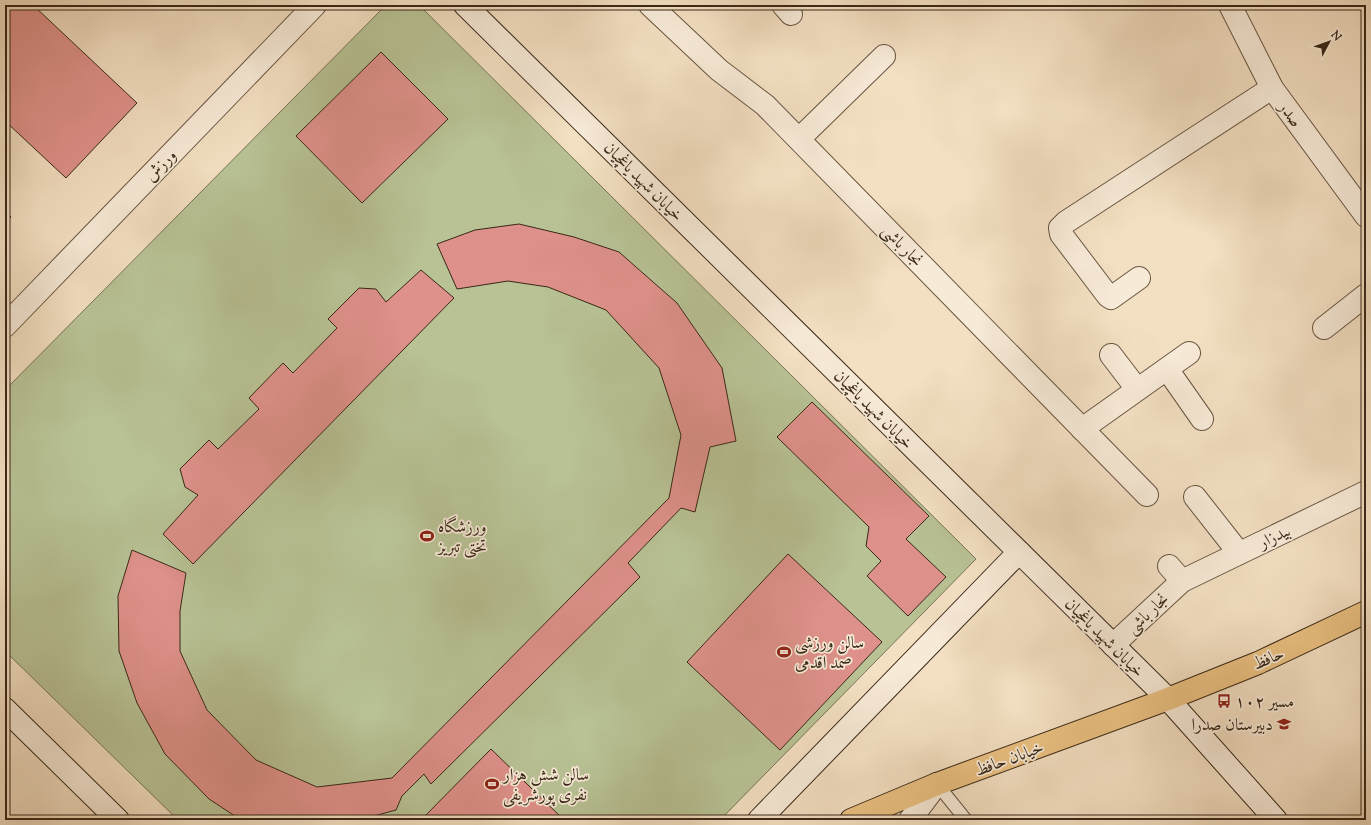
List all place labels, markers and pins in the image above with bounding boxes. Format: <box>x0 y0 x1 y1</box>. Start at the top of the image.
place label: ورزشگاه تختی تبریز <box>436 515 487 560</box>
sports icon: ورزشگاه تختی تبریز <box>419 528 435 544</box>
place label: سالن ورزشی صمد اقدمی <box>795 632 864 676</box>
sports icon: سالن ورزشی صمد اقدمی <box>776 644 792 660</box>
place label: مسیر ۱۰۲ <box>1235 691 1294 715</box>
bus stop icon: مسیر ۱۰۲ <box>1216 693 1232 709</box>
place label: دبیرستان صدرا <box>1191 714 1273 738</box>
school or university icon: دبیرستان صدرا <box>1276 716 1292 732</box>
place label: سالن شش هزار نفری پورشریفی <box>501 764 589 808</box>
sports icon: سالن شش هزار نفری پورشریفی <box>484 776 500 792</box>

